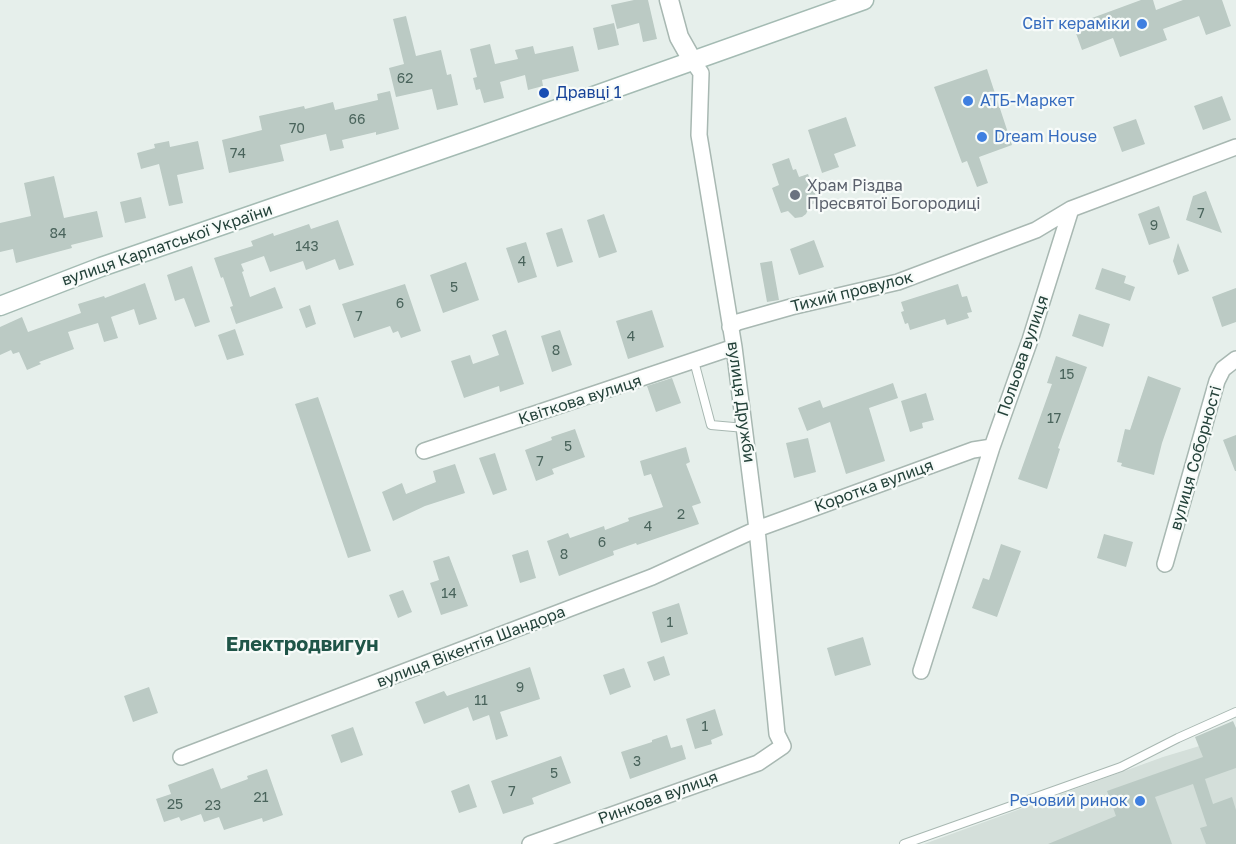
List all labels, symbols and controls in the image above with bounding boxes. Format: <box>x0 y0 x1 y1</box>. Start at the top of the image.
place label: Світ кераміки <box>1022 14 1130 34</box>
marker: Світ кераміки <box>1135 17 1149 31</box>
house number: 62 <box>397 71 413 87</box>
place label: Дравці 1 <box>556 83 622 103</box>
marker: Дравці 1 <box>537 86 551 100</box>
place label: АТБ-Маркет <box>980 91 1075 111</box>
marker: АТБ-Маркет <box>961 94 975 108</box>
house number: 66 <box>349 112 365 128</box>
house number: 70 <box>289 121 305 137</box>
place label: Dream House <box>994 127 1097 147</box>
marker: Dream House <box>975 130 989 144</box>
house number: 74 <box>230 146 246 162</box>
place label: Храм Різдва Пресвятої Богородиці <box>807 176 981 214</box>
marker: Храм Різдва Пресвятої Богородиці <box>788 188 802 202</box>
street label: вулиця Карпатської України <box>59 200 275 290</box>
house number: 7 <box>1197 206 1205 222</box>
house number: 9 <box>1150 218 1158 234</box>
house number: 84 <box>49 226 67 242</box>
house number: 143 <box>295 239 319 255</box>
house number: 4 <box>518 254 526 270</box>
street label: Тихий провулок <box>789 268 915 316</box>
house number: 5 <box>450 280 458 296</box>
street label: Польова вулиця <box>993 293 1053 419</box>
house number: 6 <box>396 296 404 312</box>
house number: 7 <box>355 309 363 325</box>
house number: 4 <box>627 329 635 345</box>
street label: вулиця Дружби <box>723 340 759 464</box>
house number: 8 <box>552 343 560 359</box>
house number: 15 <box>1060 367 1074 383</box>
street label: Квіткова вулиця <box>516 371 644 429</box>
street label: вулиця Соборності <box>1166 384 1226 532</box>
house number: 17 <box>1047 411 1061 427</box>
house number: 5 <box>564 439 572 455</box>
house number: 7 <box>536 454 544 470</box>
street label: Коротка вулиця <box>812 456 936 516</box>
house number: 2 <box>677 507 685 523</box>
house number: 4 <box>644 519 652 535</box>
house number: 6 <box>598 535 606 551</box>
house number: 8 <box>560 547 568 563</box>
house number: 14 <box>441 586 457 602</box>
street label: вулиця Вікентія Шандора <box>374 602 568 692</box>
house number: 1 <box>667 615 673 631</box>
district label: Електродвигун <box>226 633 378 657</box>
house number: 9 <box>516 680 524 696</box>
house number: 11 <box>474 693 488 709</box>
house number: 1 <box>702 719 708 735</box>
house number: 3 <box>633 754 641 770</box>
house number: 5 <box>550 766 558 782</box>
street label: Ринкова вулиця <box>595 767 721 829</box>
house number: 7 <box>508 784 516 800</box>
house number: 21 <box>254 790 268 806</box>
place label: Речовий ринок <box>1009 791 1128 811</box>
marker: Речовий ринок <box>1133 794 1147 808</box>
house number: 25 <box>167 797 183 813</box>
house number: 23 <box>205 798 221 814</box>

